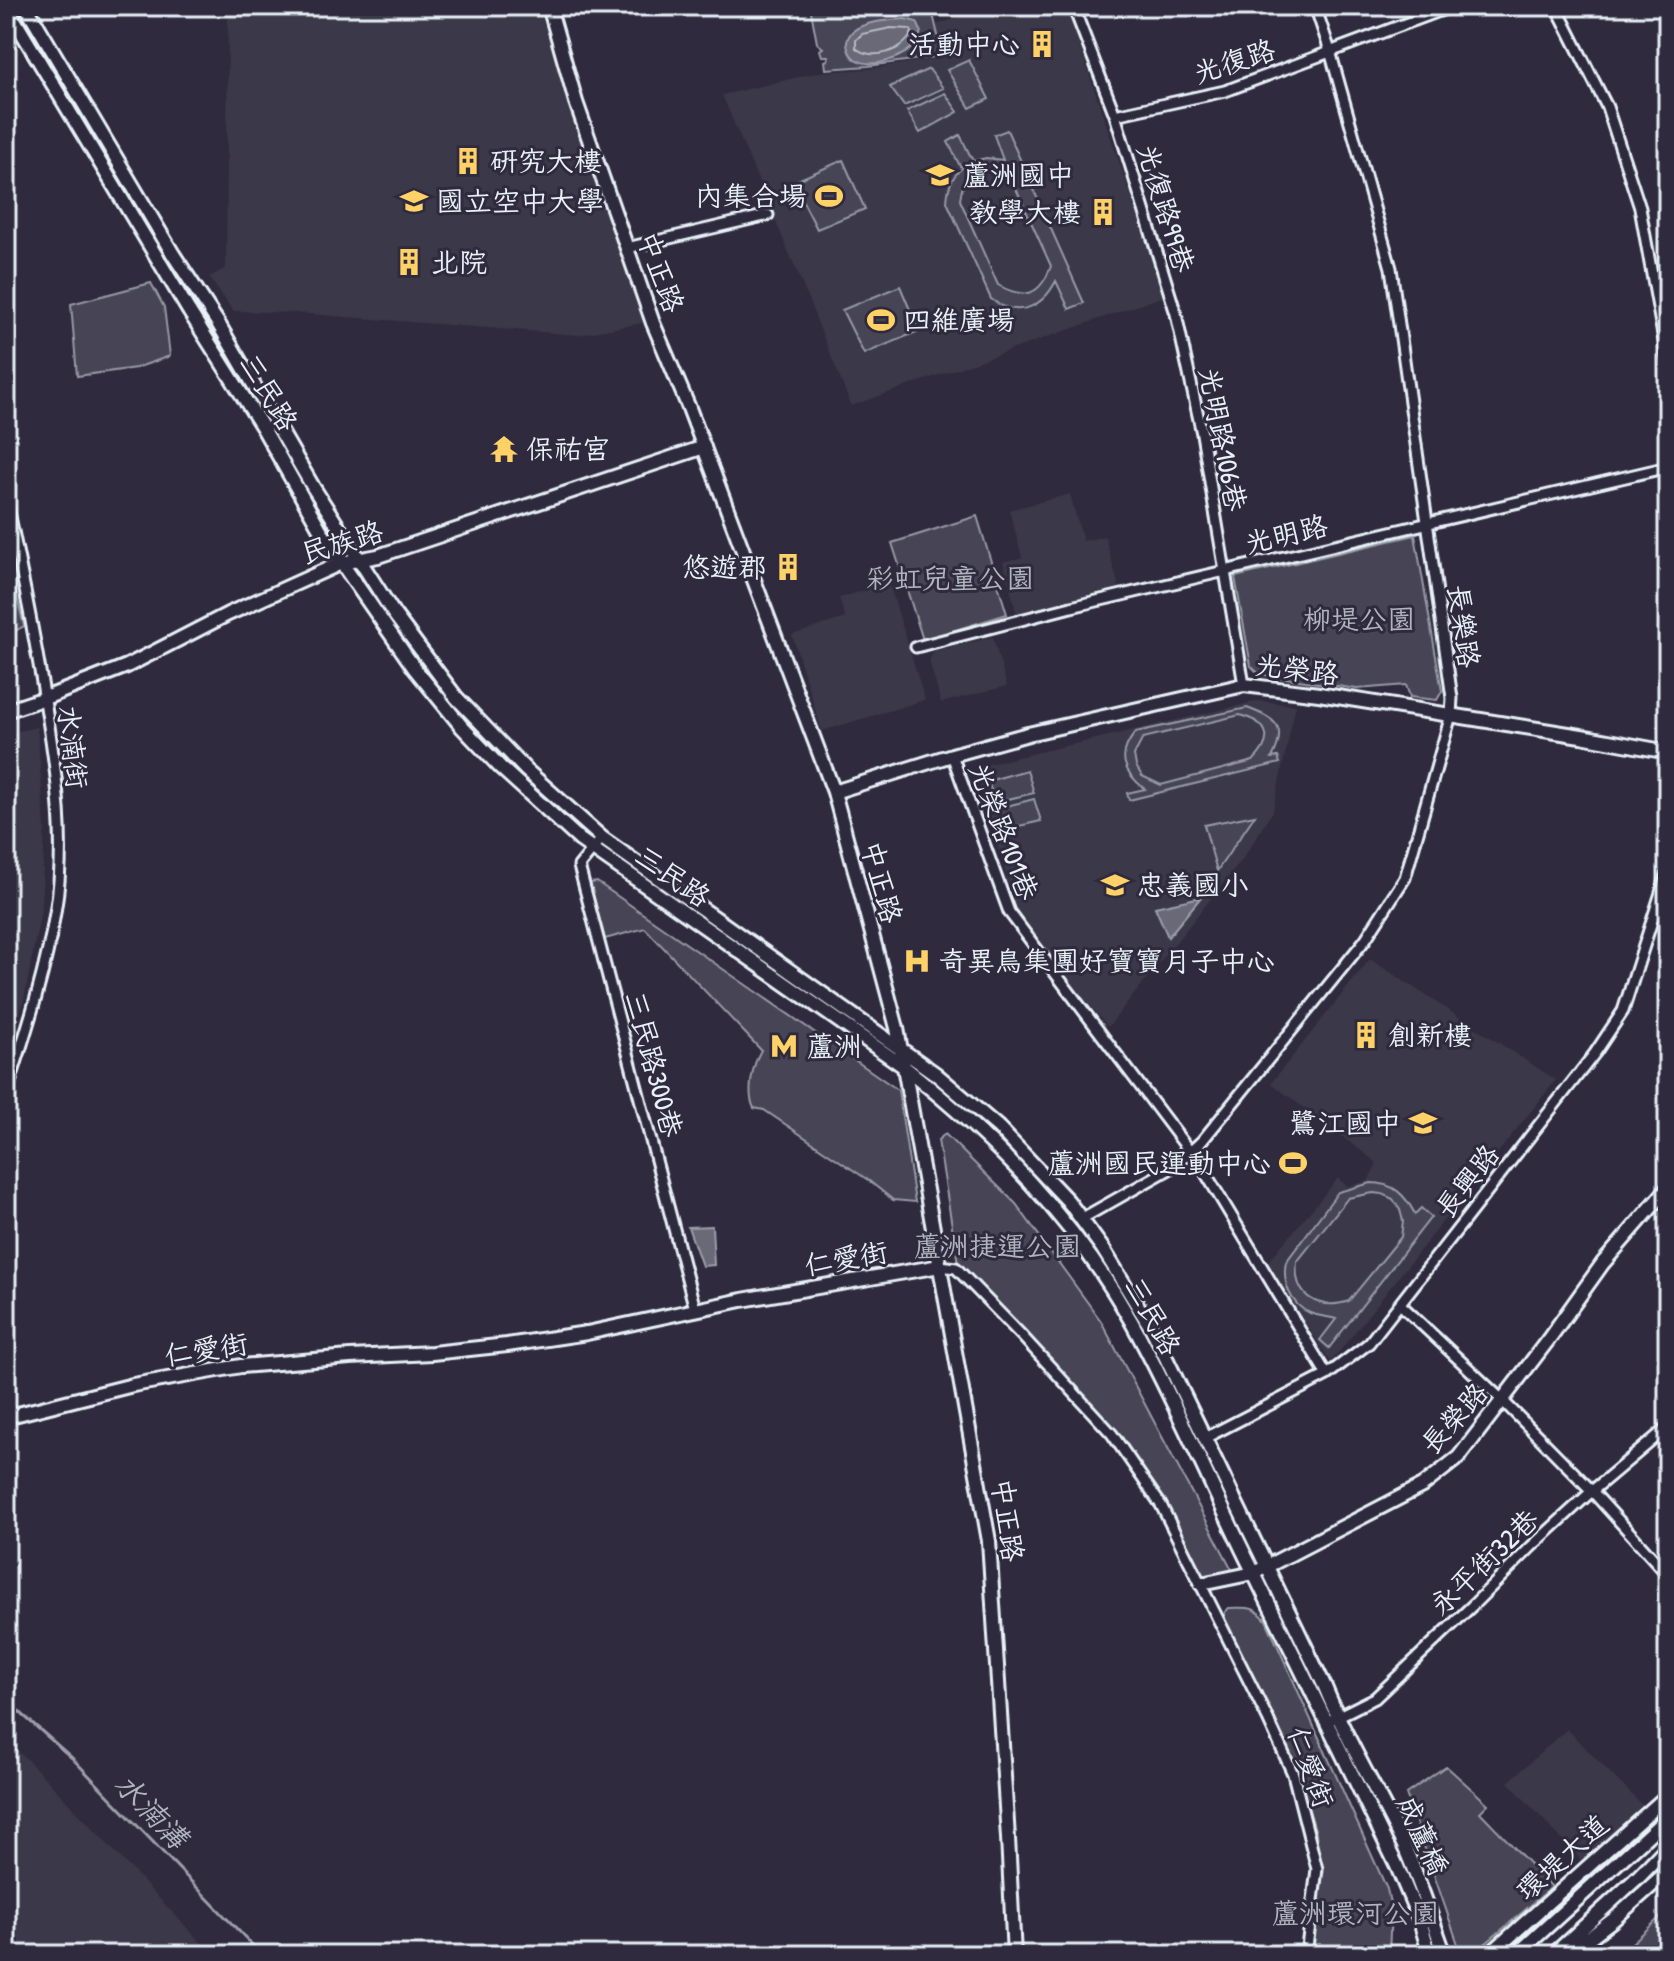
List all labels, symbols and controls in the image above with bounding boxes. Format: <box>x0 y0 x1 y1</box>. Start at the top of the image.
place label: 活動中心 <box>908 25 1020 63</box>
building icon: 活動中心 <box>1027 29 1057 59</box>
street label: 光復路 <box>1188 30 1280 92</box>
street label: 光復路99巷 <box>1128 139 1204 278</box>
place label: 研究大樓 <box>490 142 602 180</box>
building icon: 研究大樓 <box>453 146 483 176</box>
place label: 蘆洲國中 <box>962 156 1074 194</box>
school or university icon: 蘆洲國中 <box>925 160 955 190</box>
place label: 內集合場 <box>695 177 807 215</box>
sports icon: 內集合場 <box>814 181 844 211</box>
place label: 國立空中大學 <box>436 182 604 220</box>
school or university icon: 國立空中大學 <box>399 186 429 216</box>
place label: 教學大樓 <box>969 193 1081 231</box>
building icon: 教學大樓 <box>1088 197 1118 227</box>
street label: 中正路 <box>629 226 693 318</box>
place label: 北院 <box>431 243 487 281</box>
building icon: 北院 <box>394 247 424 277</box>
place label: 四維廣場 <box>903 301 1015 339</box>
sports icon: 四維廣場 <box>866 305 896 335</box>
street label: 三民路 <box>231 346 307 438</box>
street label: 光明路106巷 <box>1190 364 1256 515</box>
place label: 保祐宮 <box>526 430 610 468</box>
temple icon: 保祐宮 <box>489 434 519 464</box>
street label: 光明路 <box>1241 506 1331 562</box>
street label: 民族路 <box>296 512 388 572</box>
place label: 悠遊郡 <box>682 548 766 586</box>
building icon: 悠遊郡 <box>773 552 803 582</box>
park label: 彩虹兒童公園 <box>866 559 1034 597</box>
street label: 長樂路 <box>1439 582 1489 670</box>
park label: 柳堤公園 <box>1303 600 1415 638</box>
street label: 光榮路 <box>1253 645 1341 693</box>
street label: 水湳街 <box>49 703 97 791</box>
street label: 光榮路101巷 <box>960 757 1048 906</box>
street label: 三民路 <box>628 836 718 916</box>
street label: 中正路 <box>853 837 911 927</box>
place label: 忠義國小 <box>1137 866 1249 904</box>
school or university icon: 忠義國小 <box>1100 870 1130 900</box>
place label: 奇異鳥集團好寶寶月子中心 <box>939 942 1275 980</box>
hospital icon: 奇異鳥集團好寶寶月子中心 <box>902 946 932 976</box>
street label: 三民路300巷 <box>616 987 692 1142</box>
place label: 創新樓 <box>1388 1016 1472 1054</box>
building icon: 創新樓 <box>1351 1020 1381 1050</box>
place label: 蘆洲 <box>806 1027 862 1065</box>
metro station icon: 蘆洲 <box>769 1031 799 1061</box>
place label: 鷺江國中 <box>1289 1104 1401 1142</box>
school or university icon: 鷺江國中 <box>1408 1108 1438 1138</box>
street label: 長興路 <box>1426 1136 1508 1226</box>
place label: 蘆洲國民運動中心 <box>1047 1144 1271 1182</box>
sports icon: 蘆洲國民運動中心 <box>1278 1148 1308 1178</box>
park label: 蘆洲捷運公園 <box>913 1227 1081 1265</box>
street label: 仁愛街 <box>801 1232 891 1284</box>
street label: 三民路 <box>1116 1270 1190 1362</box>
street label: 仁愛街 <box>162 1324 250 1374</box>
street label: 長榮路 <box>1412 1374 1496 1462</box>
street label: 中正路 <box>983 1476 1033 1564</box>
street label: 永平街32巷 <box>1421 1500 1547 1623</box>
street label: 仁愛街 <box>1279 1721 1343 1813</box>
water label: 水湳溝 <box>106 1764 199 1859</box>
street label: 成蘆橋 <box>1388 1789 1458 1881</box>
street label: 環堤大道 <box>1508 1805 1616 1909</box>
park label: 蘆洲環河公園 <box>1271 1894 1439 1932</box>

